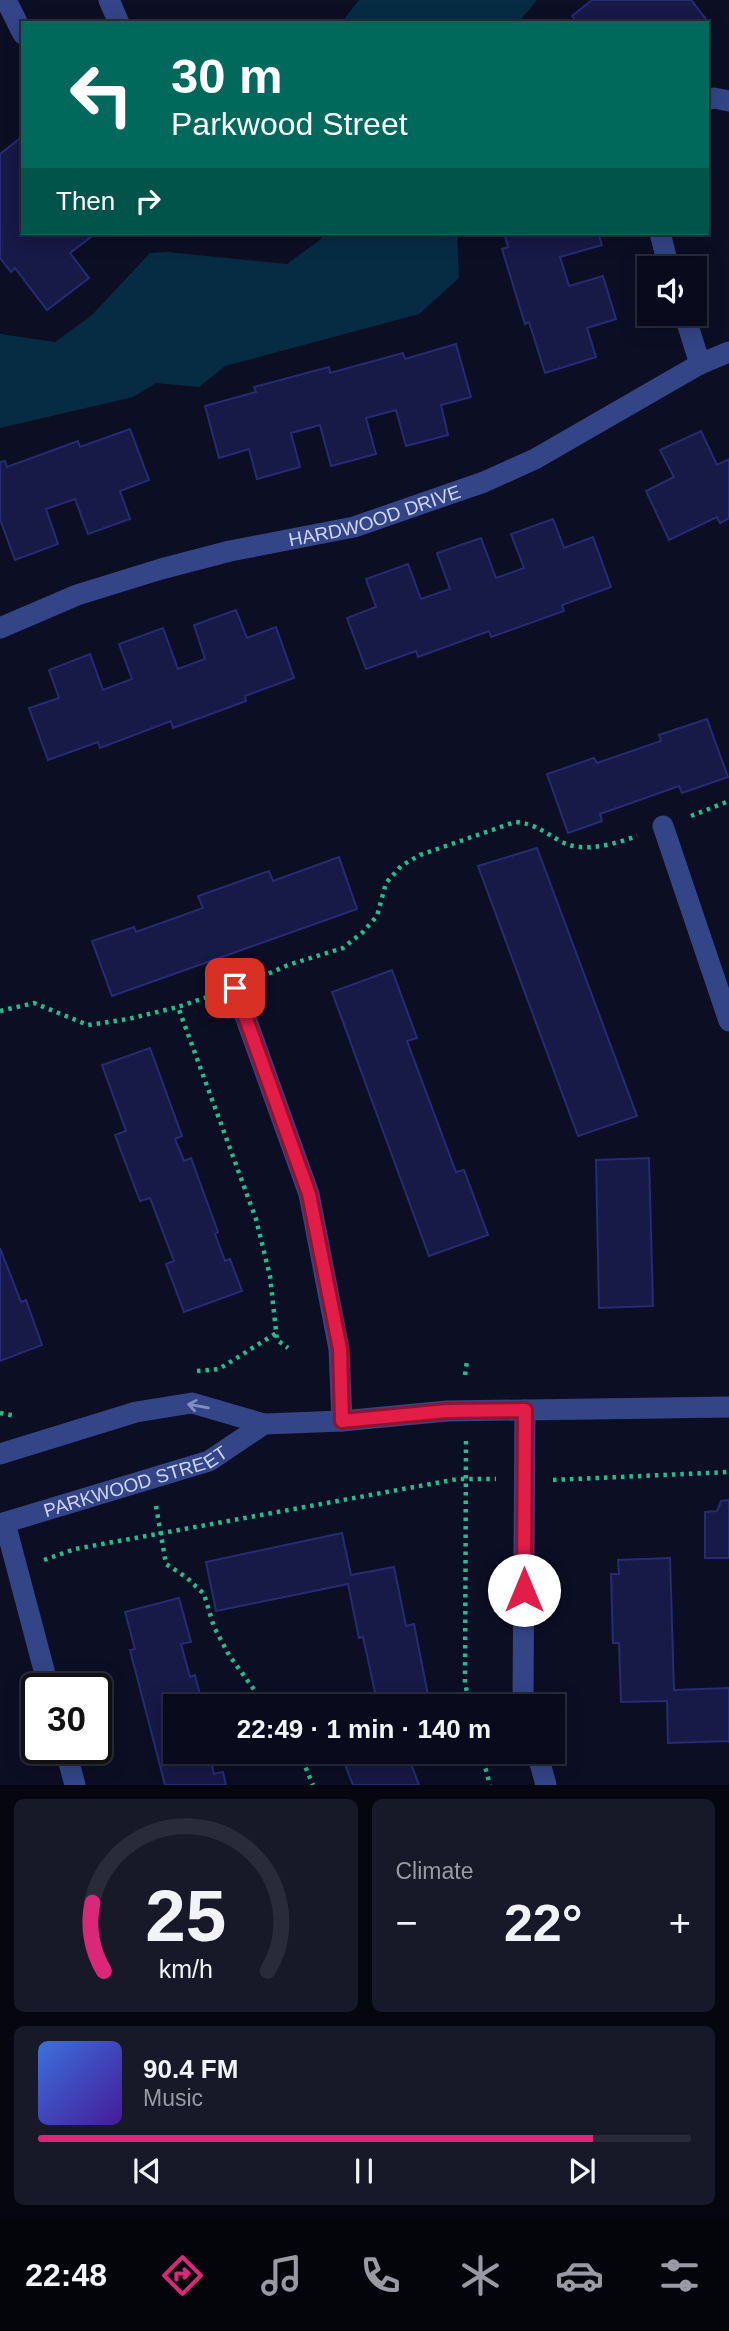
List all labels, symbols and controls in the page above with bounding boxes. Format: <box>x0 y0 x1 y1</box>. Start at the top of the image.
icon: left <box>56 49 147 140</box>
text: 30 m <box>171 49 283 103</box>
text: Parkwood Street <box>171 106 408 142</box>
icon: right <box>129 182 167 220</box>
text: Then <box>56 186 115 216</box>
map controls <box>637 256 707 326</box>
button: sound <box>637 256 707 326</box>
street label: HARDWOOD DRIVE <box>287 480 463 550</box>
pin <box>205 958 265 1018</box>
icon: arrive <box>216 969 254 1007</box>
one-way arrow <box>187 1399 210 1412</box>
street label: PARKWOOD STREET <box>41 1441 232 1521</box>
position arrow <box>487 1553 561 1627</box>
speed limit sign: 30 <box>21 1673 112 1764</box>
text: 22:49 · 1 min · 140 m <box>237 1714 491 1744</box>
text: Climate <box>396 1858 473 1884</box>
text: 25 <box>145 1876 226 1957</box>
text: 22° <box>504 1894 583 1952</box>
text: − <box>396 1902 418 1944</box>
text: + <box>669 1902 691 1944</box>
text: km/h <box>159 1955 213 1983</box>
text: 90.4 FM <box>143 2054 238 2084</box>
text: Music <box>143 2085 203 2111</box>
icon: previous <box>128 2152 166 2190</box>
icon: pause <box>345 2152 383 2190</box>
icon: next <box>563 2152 601 2190</box>
icon: directions <box>158 2251 207 2300</box>
icon: music <box>257 2251 306 2300</box>
icon: phone <box>356 2251 405 2300</box>
icon: climate <box>456 2251 505 2300</box>
icon: car <box>555 2251 604 2300</box>
icon: filters <box>655 2251 704 2300</box>
text: 22:48 <box>25 2257 107 2293</box>

